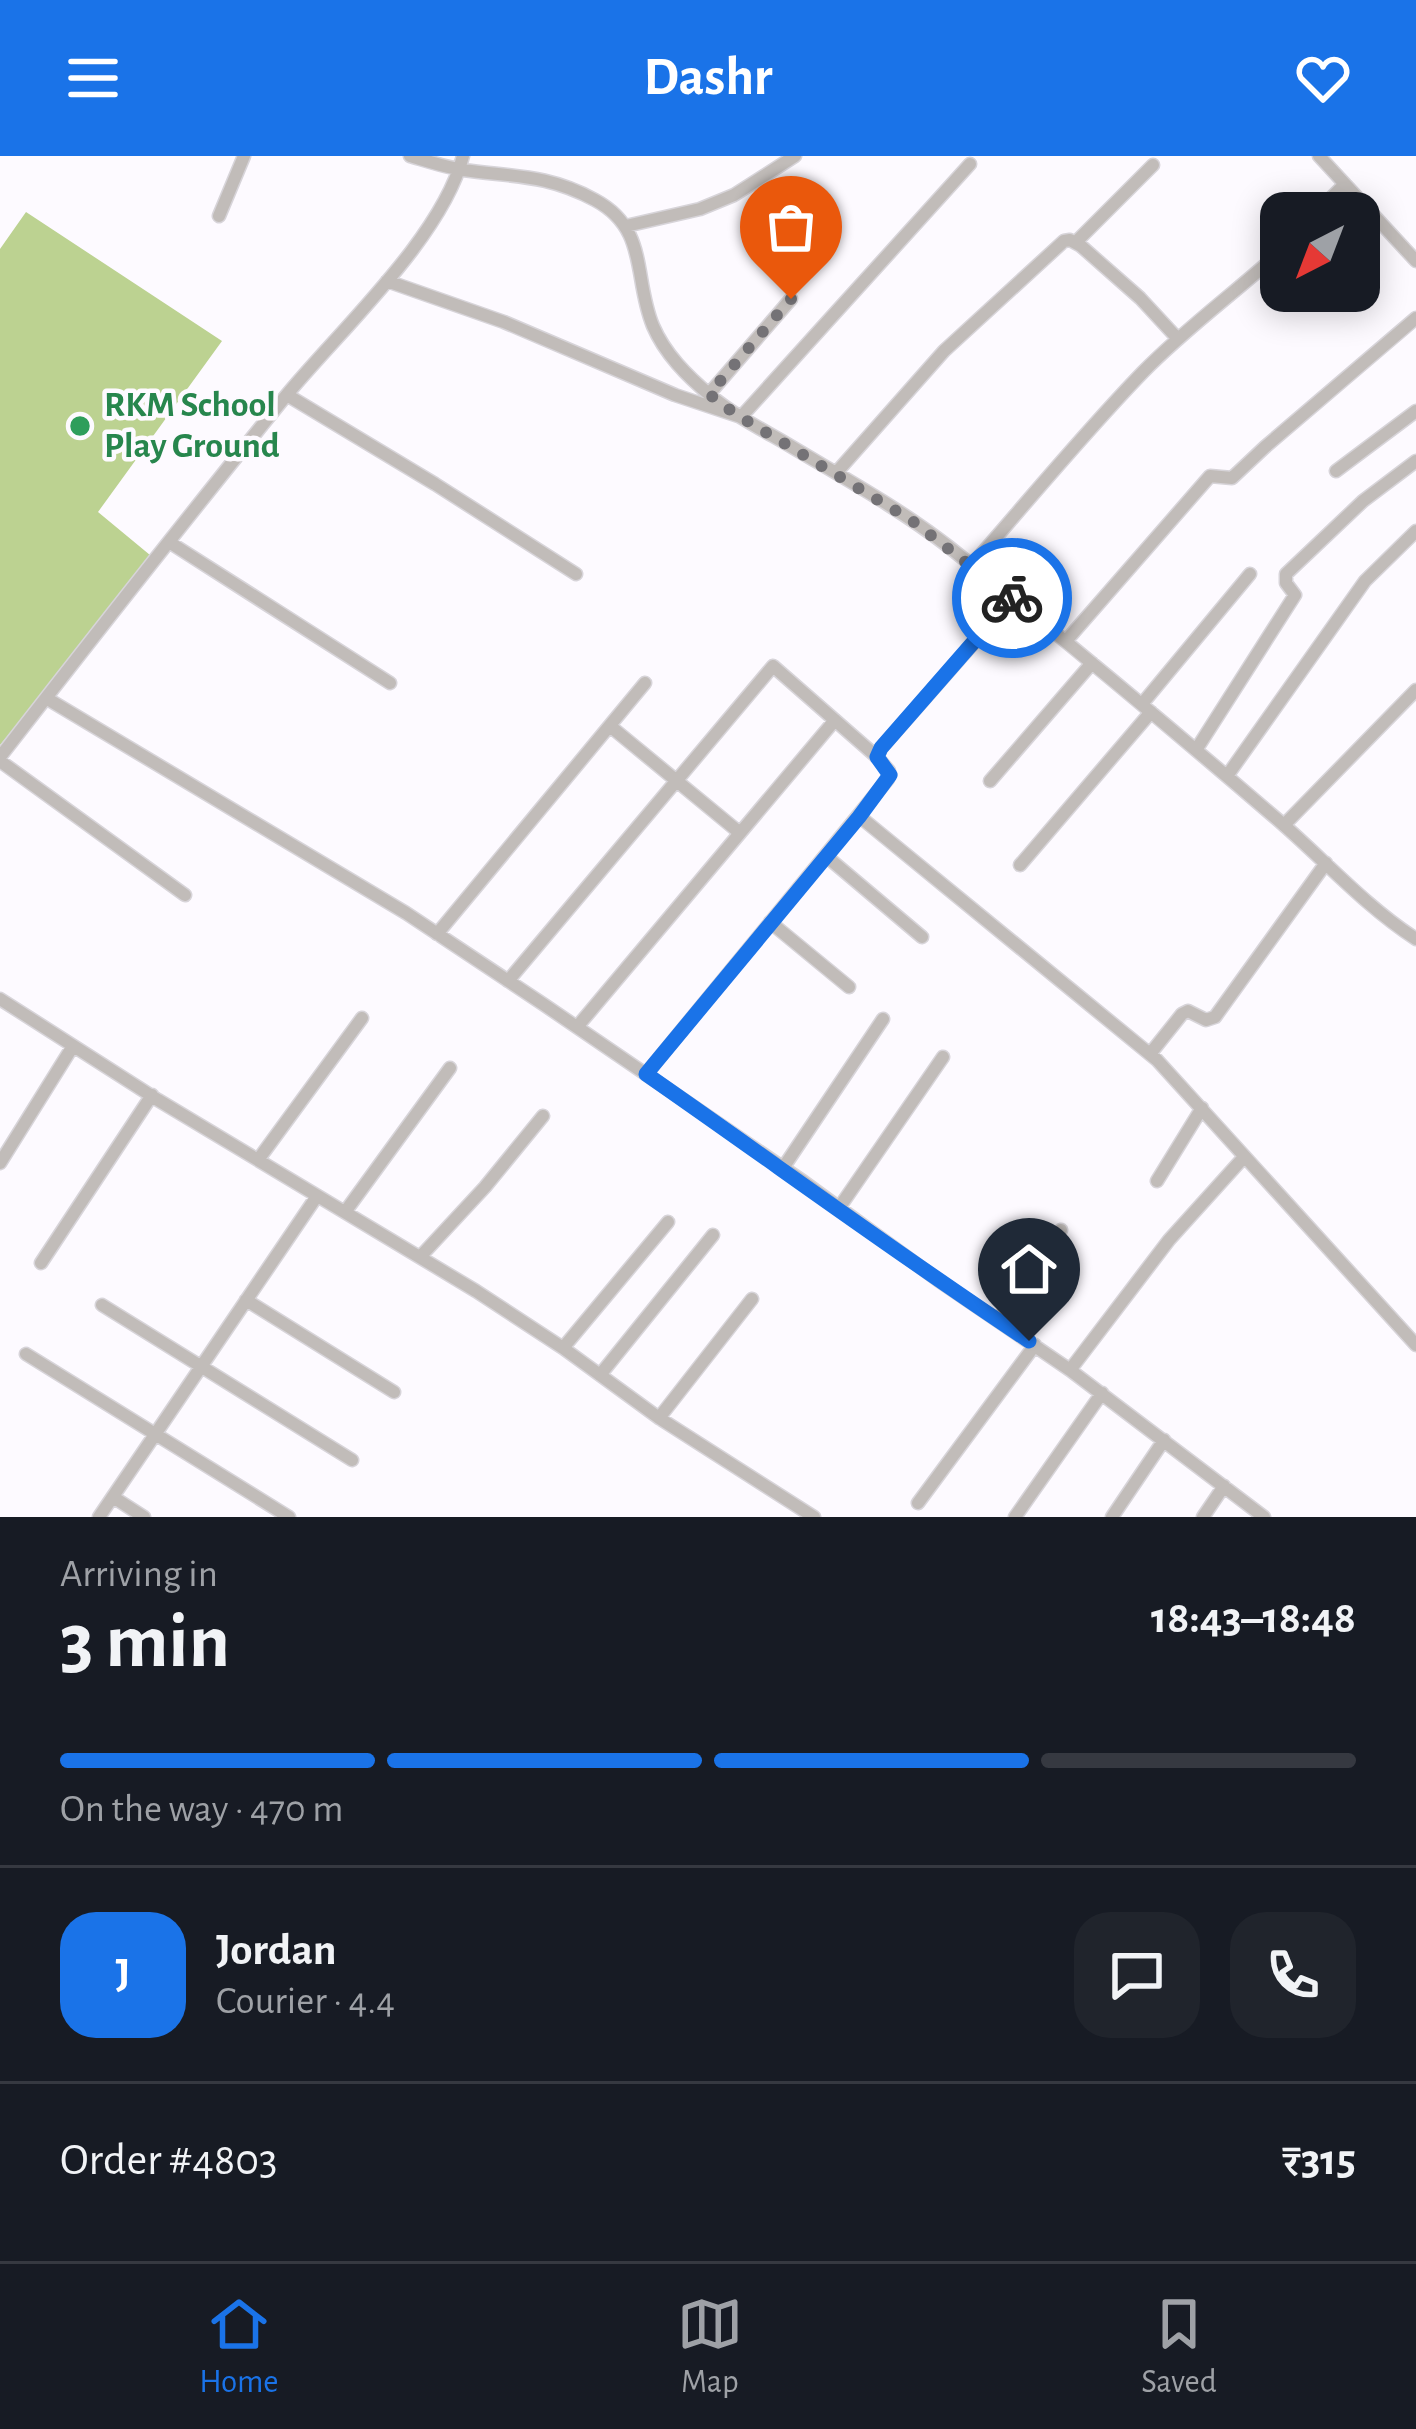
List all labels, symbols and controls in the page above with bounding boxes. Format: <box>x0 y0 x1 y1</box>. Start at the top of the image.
icon: menu <box>60 45 126 111</box>
icon: heart <box>1290 45 1356 111</box>
text: Dashr <box>643 51 773 105</box>
pin <box>740 176 842 299</box>
north arrow <box>1260 192 1380 312</box>
map controls <box>1260 192 1380 312</box>
icon: bag <box>758 194 824 260</box>
place label: RKM School Play Ground <box>104 387 280 464</box>
marker: RKM School Play Ground <box>67 413 93 439</box>
courier <box>952 538 1072 658</box>
icon: bike <box>979 565 1045 631</box>
pin <box>978 1218 1080 1341</box>
icon: home <box>996 1236 1062 1302</box>
text: Arriving in <box>60 1555 218 1594</box>
text: 18:43–18:48 <box>1151 1596 1356 1641</box>
text: 3 min <box>60 1604 230 1682</box>
text: On the way · 470 m <box>60 1790 343 1829</box>
button: chat <box>1074 1912 1200 2038</box>
button: phone <box>1230 1912 1356 2038</box>
text: Jordan <box>216 1928 337 1973</box>
text: J <box>115 1952 131 1997</box>
text: Courier · 4.4 <box>216 1982 395 2021</box>
text: Order #4803 <box>60 2138 278 2183</box>
text: ₹315 <box>1282 2138 1356 2183</box>
tab: Home <box>199 2291 279 2403</box>
tab: Map <box>677 2291 743 2403</box>
tab: Saved <box>1141 2291 1217 2403</box>

